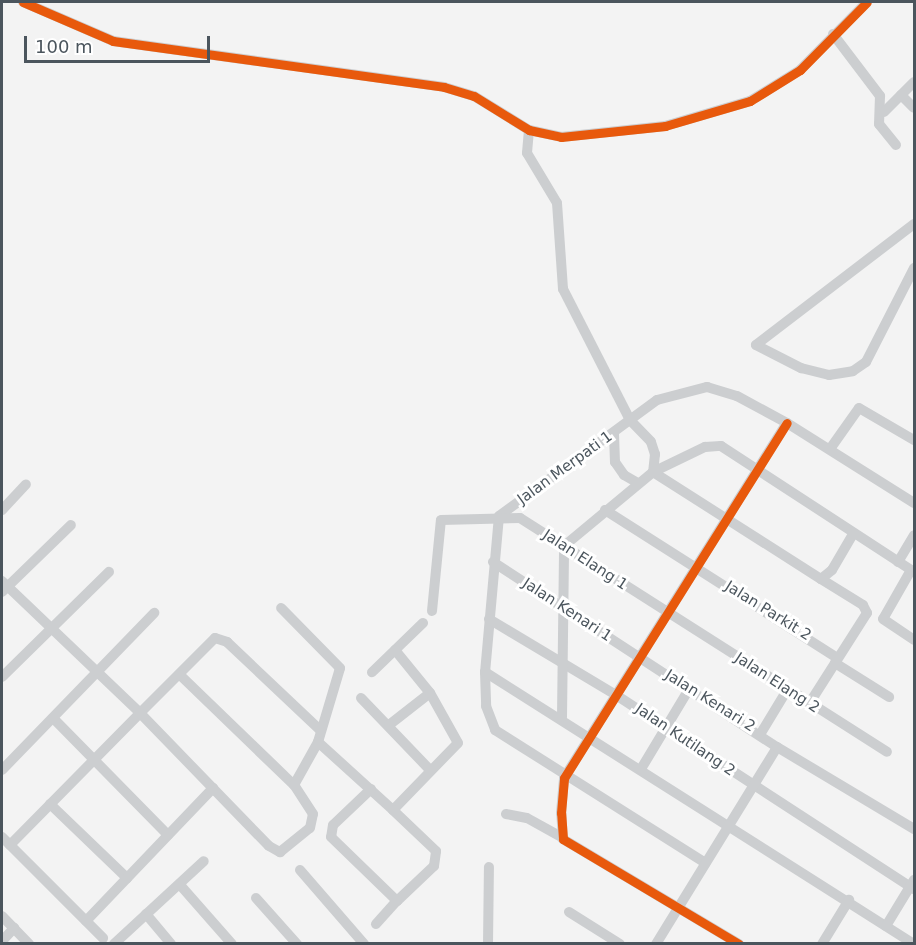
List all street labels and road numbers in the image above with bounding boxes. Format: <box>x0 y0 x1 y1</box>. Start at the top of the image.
street label: Jalan Merpati 1 <box>514 428 616 508</box>
street label: Jalan Elang 1 <box>539 526 631 594</box>
street label: Jalan Kenari 1 <box>519 574 615 646</box>
street label: Jalan Parkit 2 <box>722 577 814 645</box>
street label: Jalan Elang 2 <box>731 649 823 717</box>
street label: Jalan Kenari 2 <box>662 666 758 736</box>
street label: Jalan Kutilang 2 <box>632 700 738 780</box>

